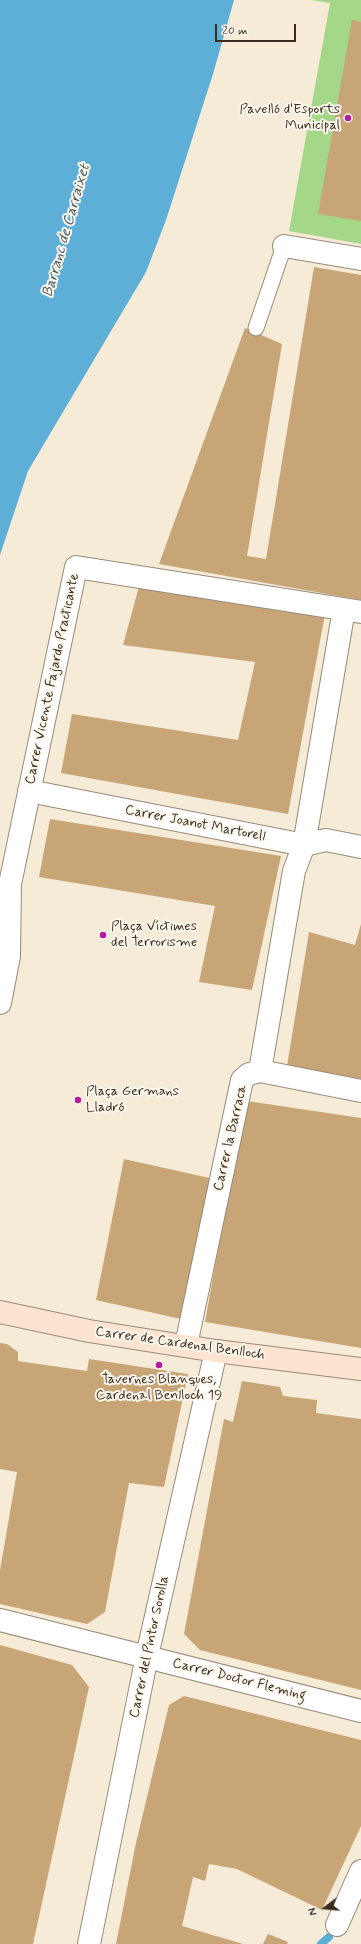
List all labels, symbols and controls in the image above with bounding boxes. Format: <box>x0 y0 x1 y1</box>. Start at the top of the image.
scale bar <box>217 16 298 42</box>
text: 20 m <box>222 23 248 39</box>
place label: Pavelló d'Esports Municipal <box>239 102 340 134</box>
marker: Pavelló d'Esports Municipal <box>343 113 353 123</box>
water label: Barranc de Carraixet <box>39 163 95 299</box>
street label: Carrer Vicente Fajardo Practicante <box>22 572 84 786</box>
street label: Carrer Joanot Martorell <box>123 802 267 846</box>
place label: Plaça Víctimes del Terrorisme <box>111 919 197 952</box>
marker: Plaça Víctimes del Terrorisme <box>98 930 108 940</box>
street label: Carrer la Barraca <box>211 1083 251 1193</box>
place label: Plaça Germans Lladró <box>86 1084 179 1116</box>
marker: Plaça Germans Lladró <box>73 1095 83 1105</box>
street label: Carrer de Cardenal Benlloch <box>94 1324 266 1364</box>
marker: Tavernes Blanques, Cardenal Benlloch 19 <box>154 1360 164 1370</box>
place label: Tavernes Blanques, Cardenal Benlloch 19 <box>96 1372 222 1404</box>
street label: Carrer del Pintor Sorolla <box>127 1574 173 1720</box>
street label: Carrer Doctor Fleming <box>171 1655 307 1705</box>
north arrow <box>305 1888 345 1928</box>
text: N <box>306 1906 321 1917</box>

